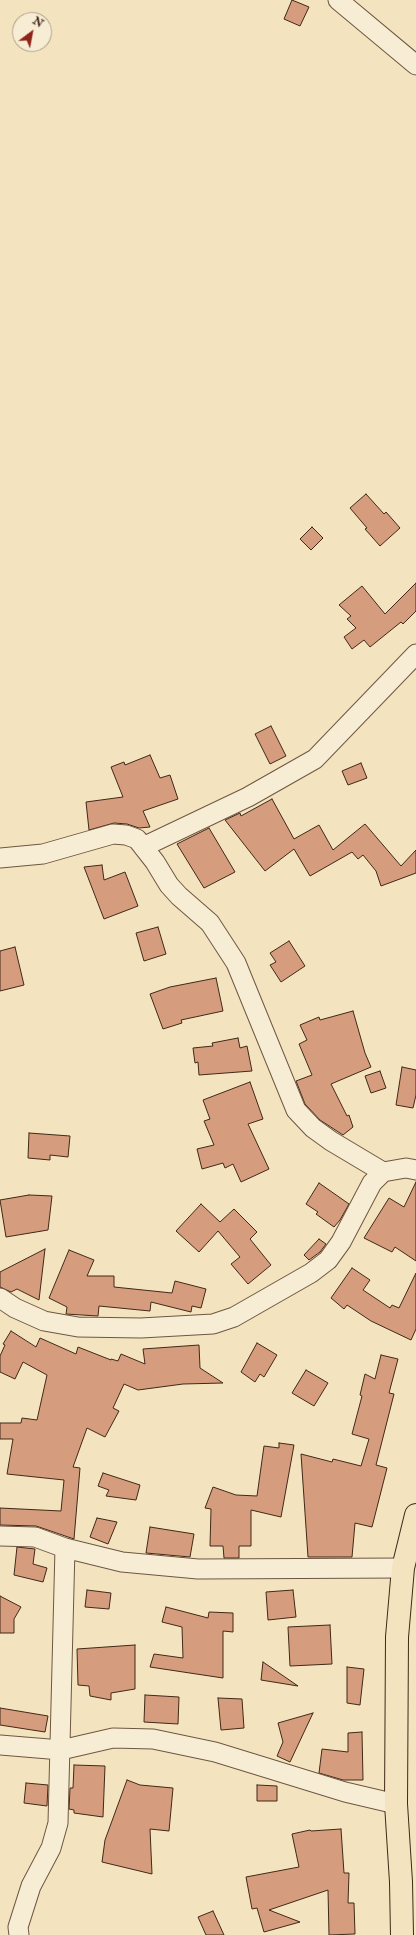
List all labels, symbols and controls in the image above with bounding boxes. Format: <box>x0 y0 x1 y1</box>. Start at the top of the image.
north arrow <box>12 12 52 52</box>
text: N <box>30 14 46 30</box>

